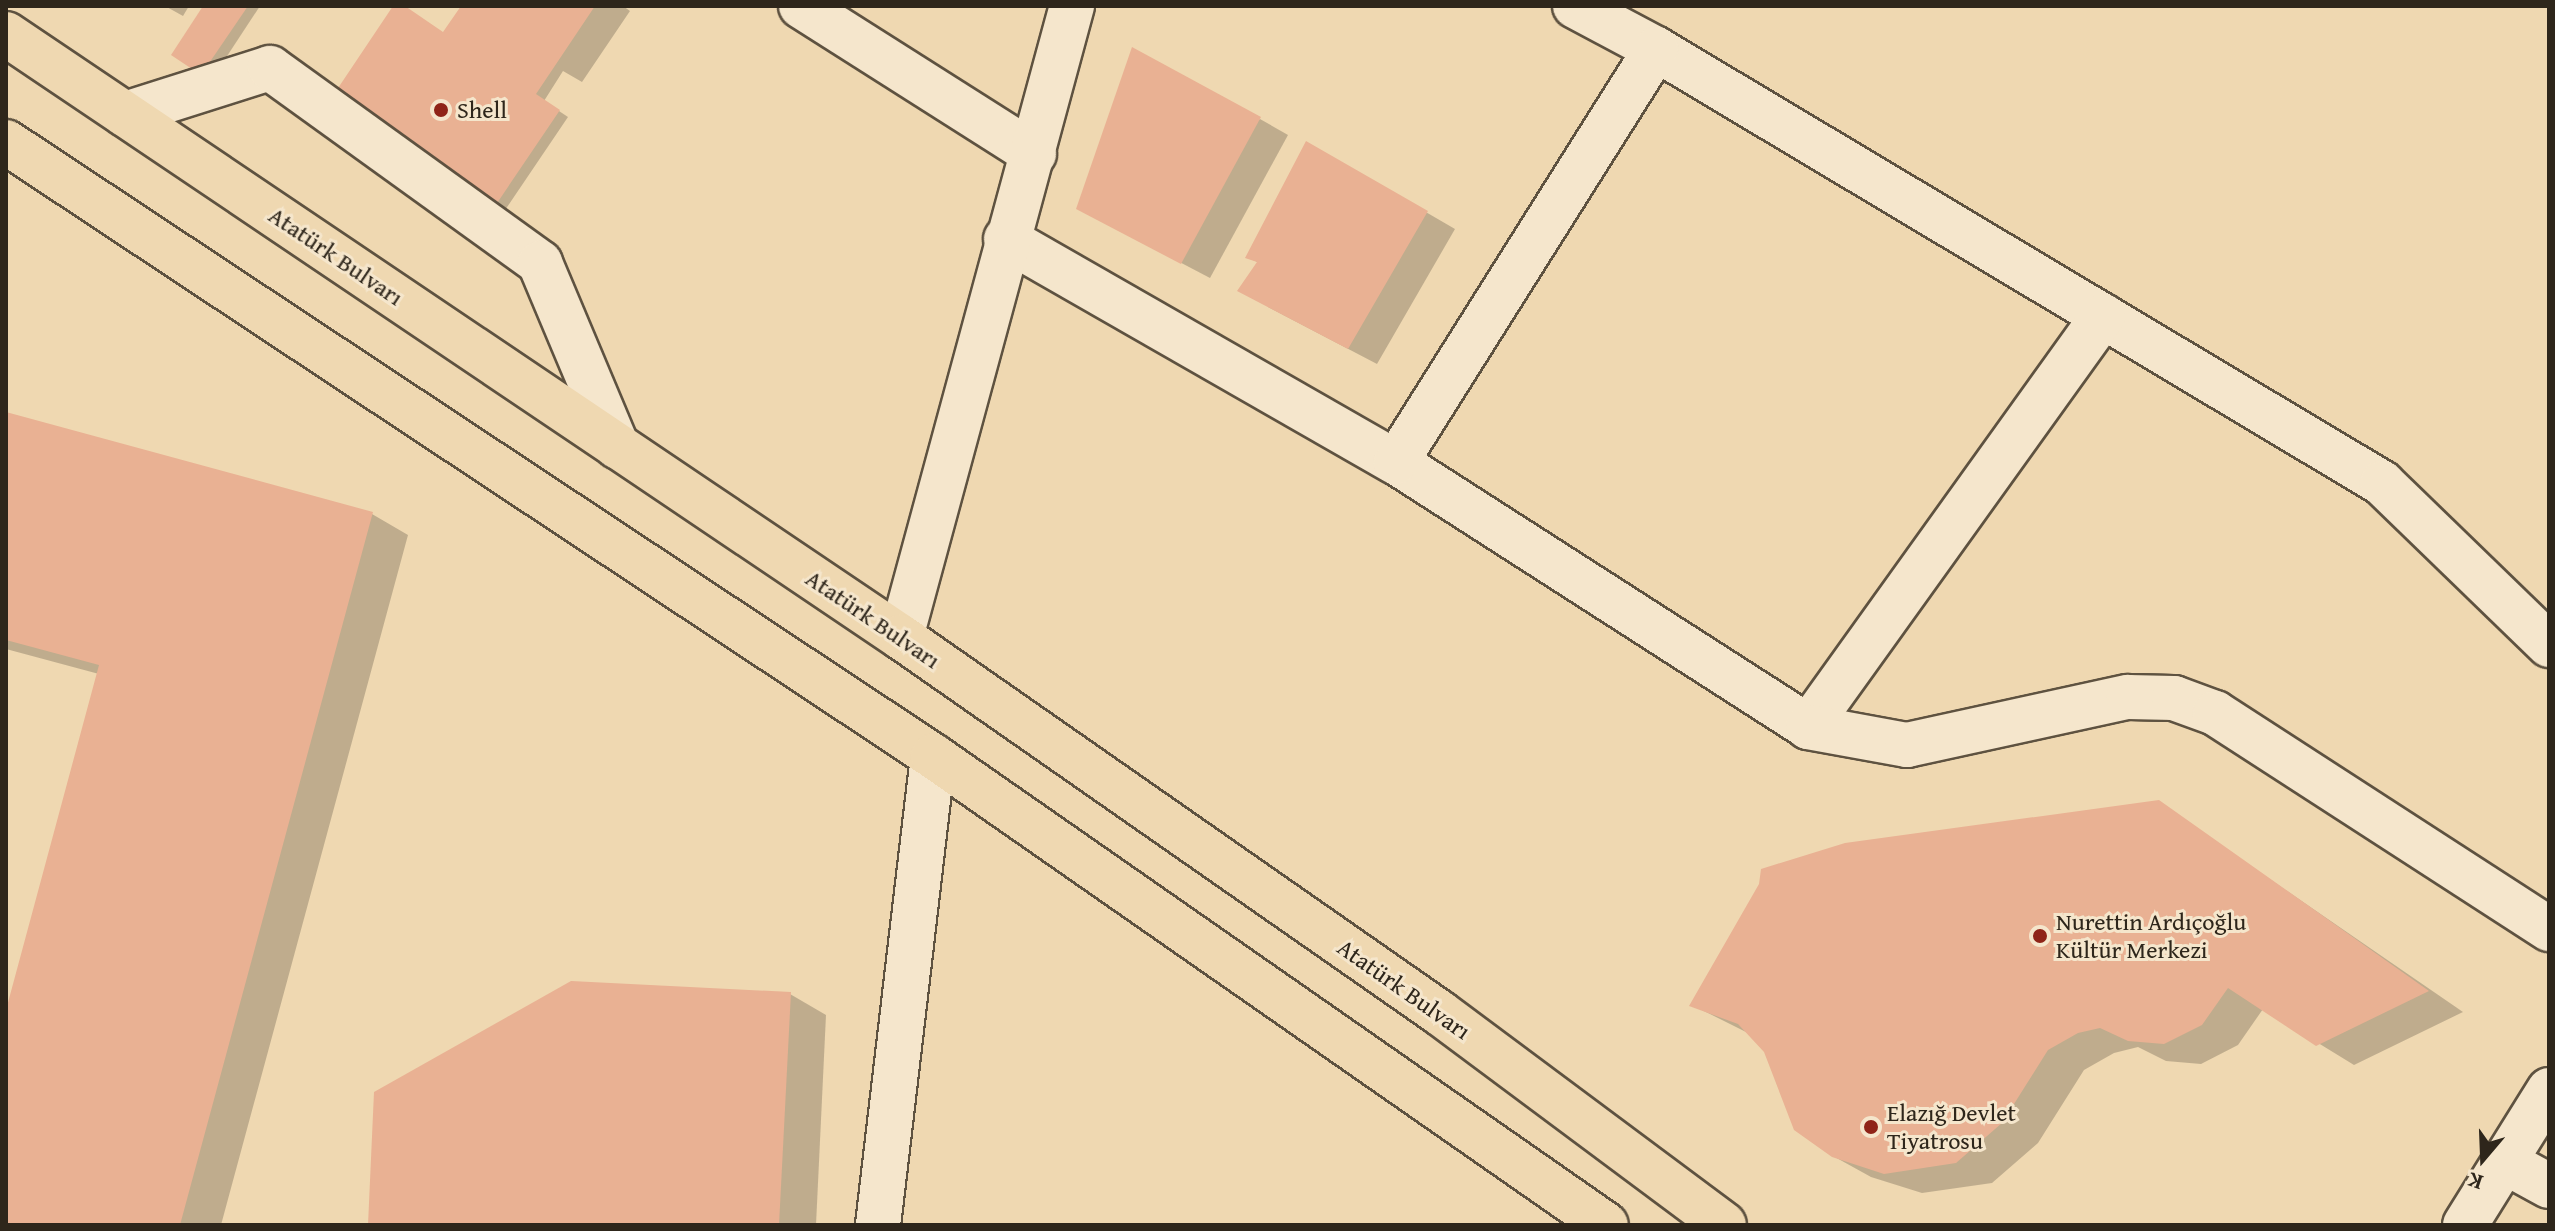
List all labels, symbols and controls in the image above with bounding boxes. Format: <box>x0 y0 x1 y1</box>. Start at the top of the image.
place label: Shell <box>457 96 507 124</box>
marker: Shell <box>432 101 450 119</box>
street label: Atatürk Bulvarı <box>263 200 409 312</box>
street label: Atatürk Bulvarı <box>800 563 946 675</box>
place label: Nurettin Ardıçoğlu Kültür Merkezi <box>2056 908 2246 964</box>
marker: Nurettin Ardıçoğlu Kültür Merkezi <box>2031 927 2049 945</box>
street label: Atatürk Bulvarı <box>1332 932 1476 1046</box>
place label: Elazığ Devlet Tiyatrosu <box>1887 1099 2016 1155</box>
marker: Elazığ Devlet Tiyatrosu <box>1862 1118 1880 1136</box>
north arrow <box>2443 1119 2523 1199</box>
text: K <box>2463 1164 2487 1199</box>

